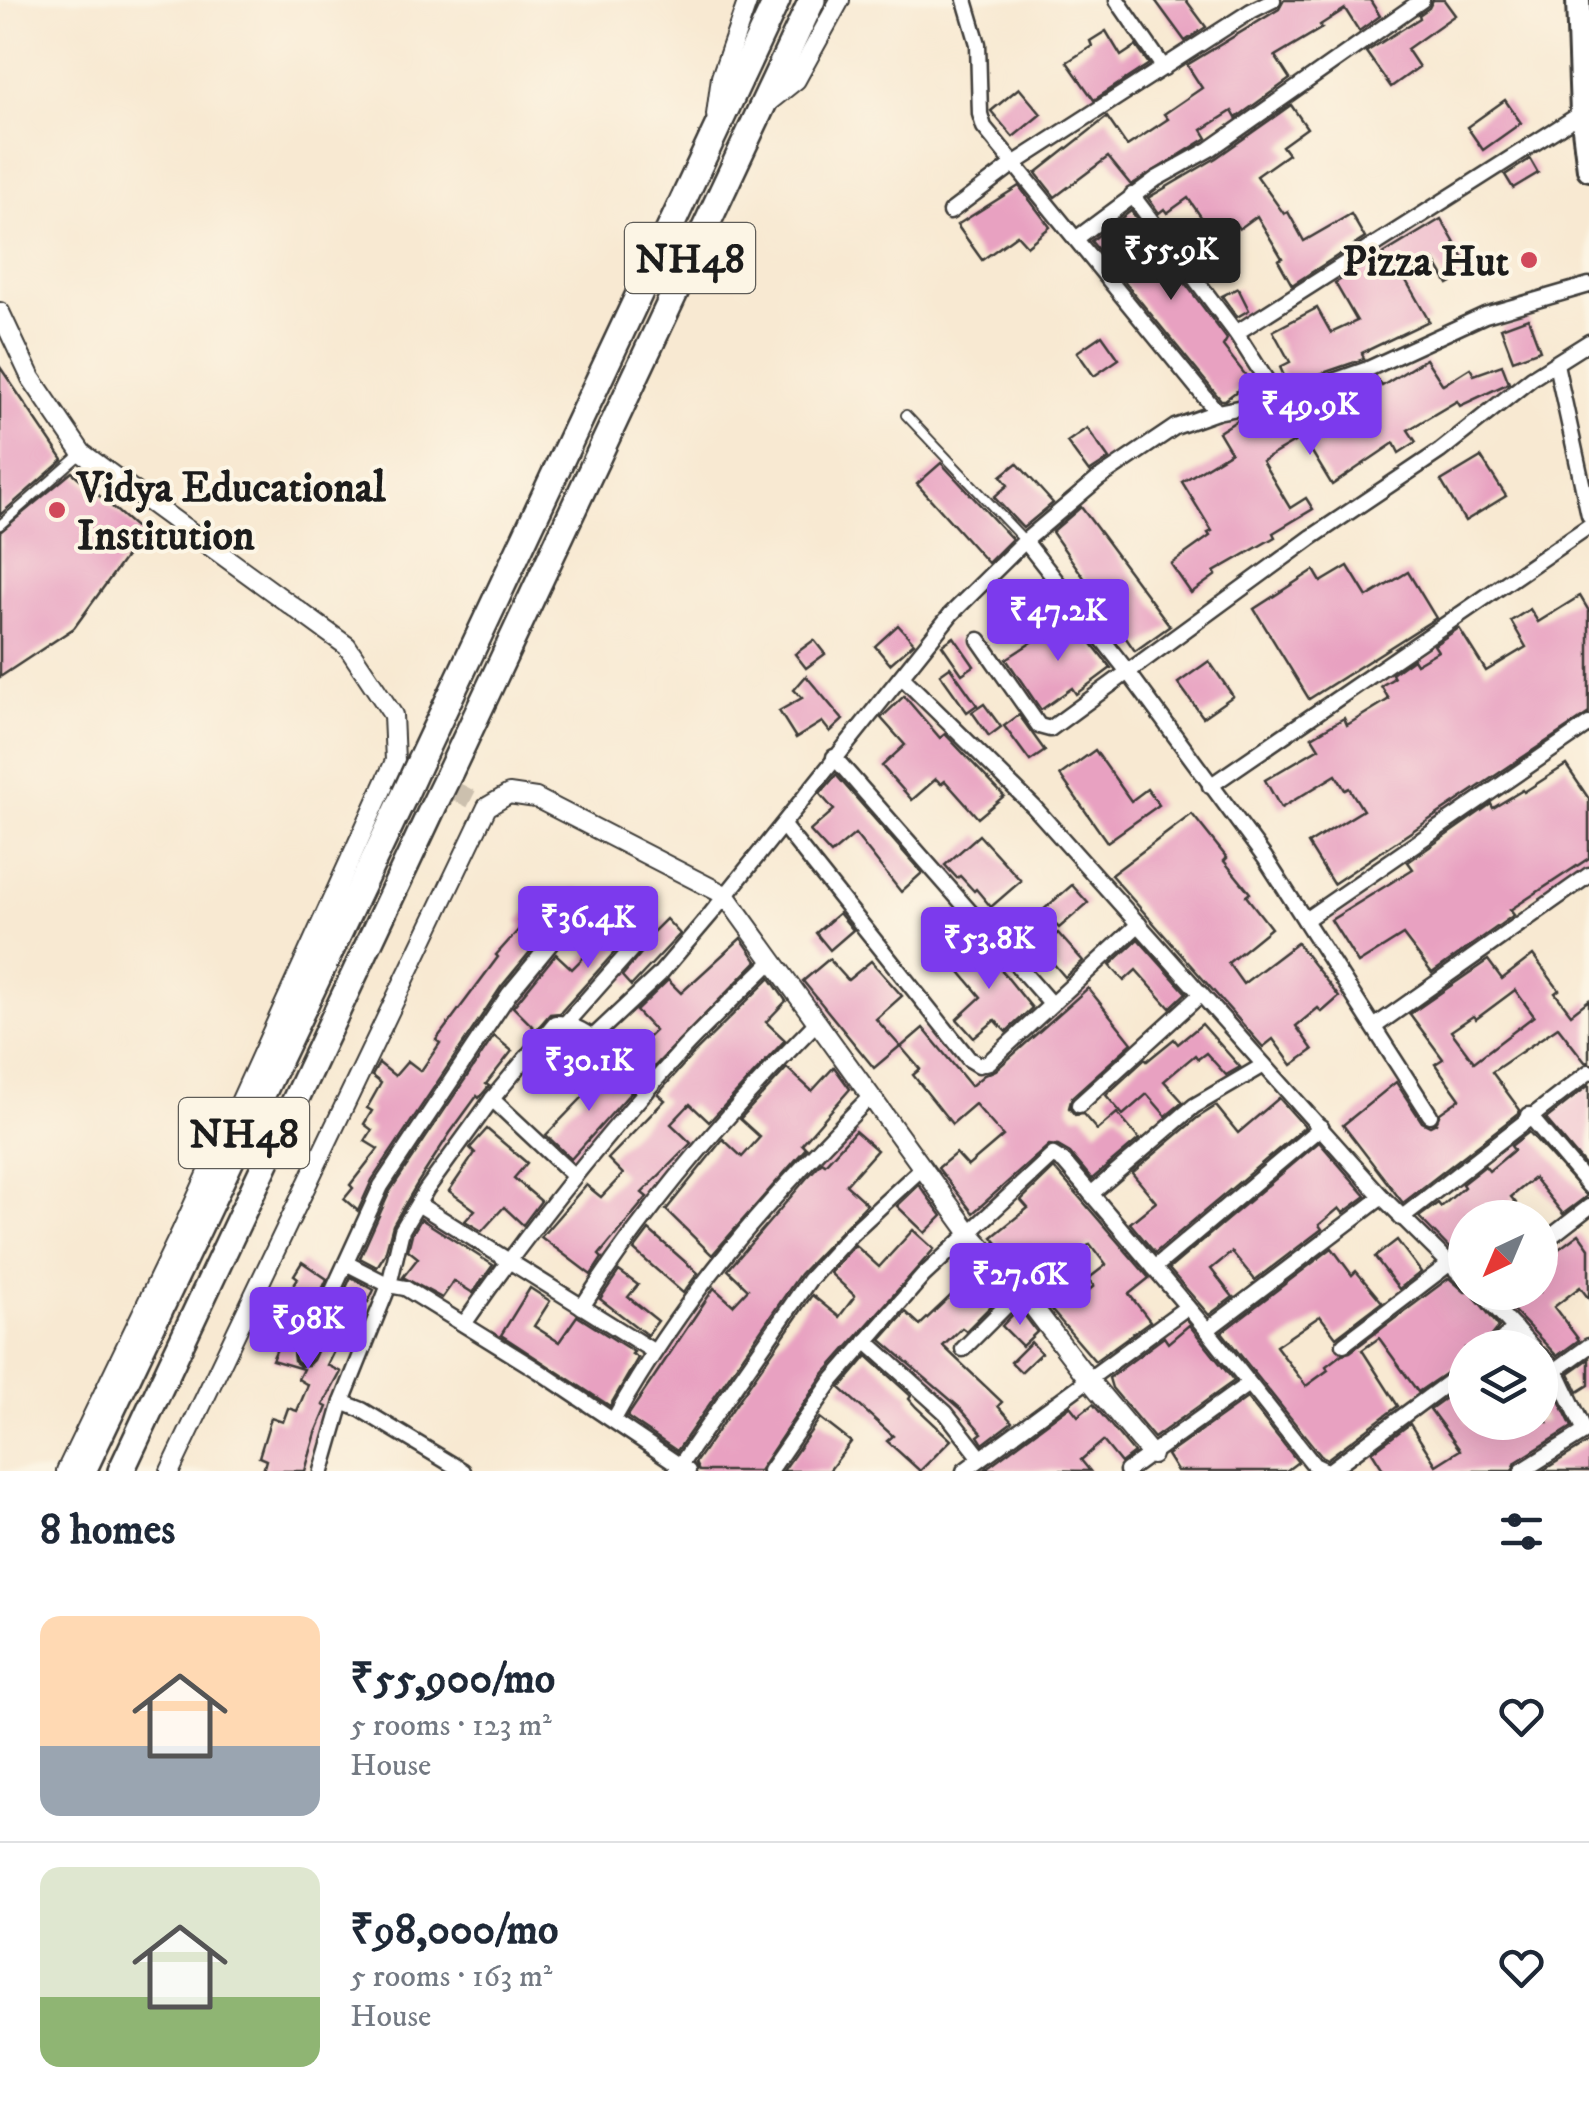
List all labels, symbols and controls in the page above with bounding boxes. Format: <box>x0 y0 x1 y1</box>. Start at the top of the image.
pin: ₹55.9K <box>1090 218 1252 303</box>
road number: NH48 <box>625 223 755 293</box>
text: ₹55.9K <box>1123 230 1219 270</box>
place label: Pizza Hut <box>1342 237 1510 289</box>
marker: Pizza Hut <box>1518 249 1540 271</box>
pin: ₹49.9K <box>1229 373 1391 458</box>
text: ₹49.9K <box>1261 385 1359 425</box>
place label: Vidya Educational Institution <box>75 463 387 563</box>
marker: Vidya Educational Institution <box>46 499 68 521</box>
pin: ₹47.2K <box>977 579 1139 664</box>
text: ₹47.2K <box>1009 591 1107 631</box>
pin: ₹36.4K <box>507 886 669 971</box>
text: ₹36.4K <box>540 898 636 938</box>
pin: ₹53.8K <box>908 907 1070 992</box>
text: ₹53.8K <box>943 919 1035 959</box>
pin: ₹30.1K <box>508 1029 670 1114</box>
text: ₹30.1K <box>544 1041 634 1081</box>
road number: NH48 <box>179 1098 309 1168</box>
north arrow <box>1448 1200 1558 1310</box>
map controls <box>1448 1200 1558 1440</box>
pin: ₹27.6K <box>939 1243 1101 1328</box>
text: ₹27.6K <box>972 1255 1068 1295</box>
pin: ₹98K <box>249 1287 367 1372</box>
text: ₹98K <box>272 1299 344 1339</box>
button: layers <box>1448 1330 1558 1440</box>
icon: filters <box>1494 1504 1549 1559</box>
text: 8 homes <box>40 1505 175 1557</box>
text: ₹55,900/mo <box>350 1654 555 1706</box>
icon: home <box>120 1656 240 1776</box>
icon: heart <box>1494 1689 1549 1744</box>
text: 5 rooms · 123 m² <box>350 1706 552 1746</box>
text: House <box>350 1746 431 1786</box>
text: ₹98,000/mo <box>350 1905 558 1957</box>
icon: home <box>120 1907 240 2027</box>
icon: heart <box>1494 1940 1549 1995</box>
text: 5 rooms · 163 m² <box>350 1957 552 1997</box>
text: House <box>350 1997 431 2037</box>

